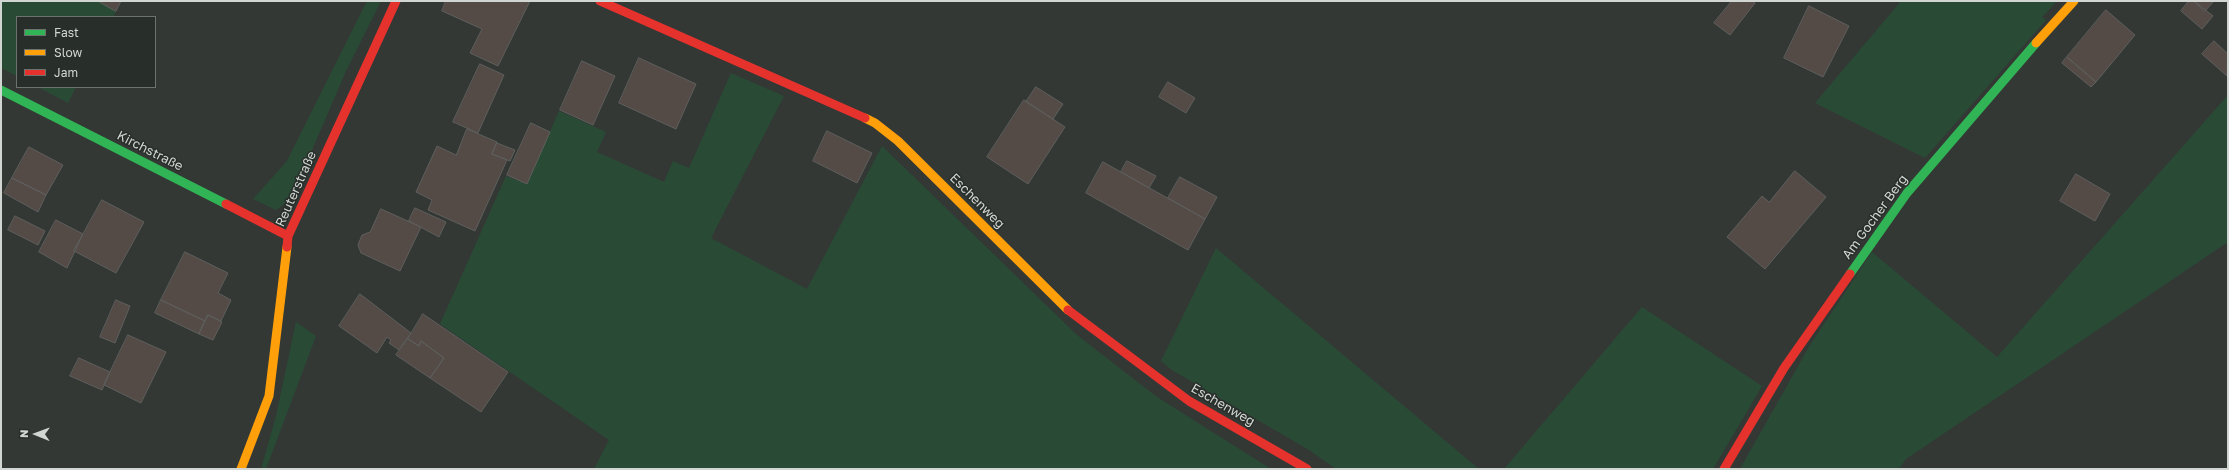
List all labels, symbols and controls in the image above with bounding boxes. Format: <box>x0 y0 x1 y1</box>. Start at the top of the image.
legend <box>16 16 156 88</box>
text: Fast <box>54 25 79 40</box>
text: Slow <box>54 45 82 60</box>
text: Jam <box>54 65 78 80</box>
street label: Kirchstraße <box>114 128 186 174</box>
street label: Reuterstraße <box>272 149 320 229</box>
street label: Eschenweg <box>946 170 1008 232</box>
street label: Am Gocher Berg <box>1839 172 1911 262</box>
street label: Eschenweg <box>1188 380 1258 430</box>
north arrow <box>16 414 56 454</box>
text: N <box>17 429 30 438</box>

